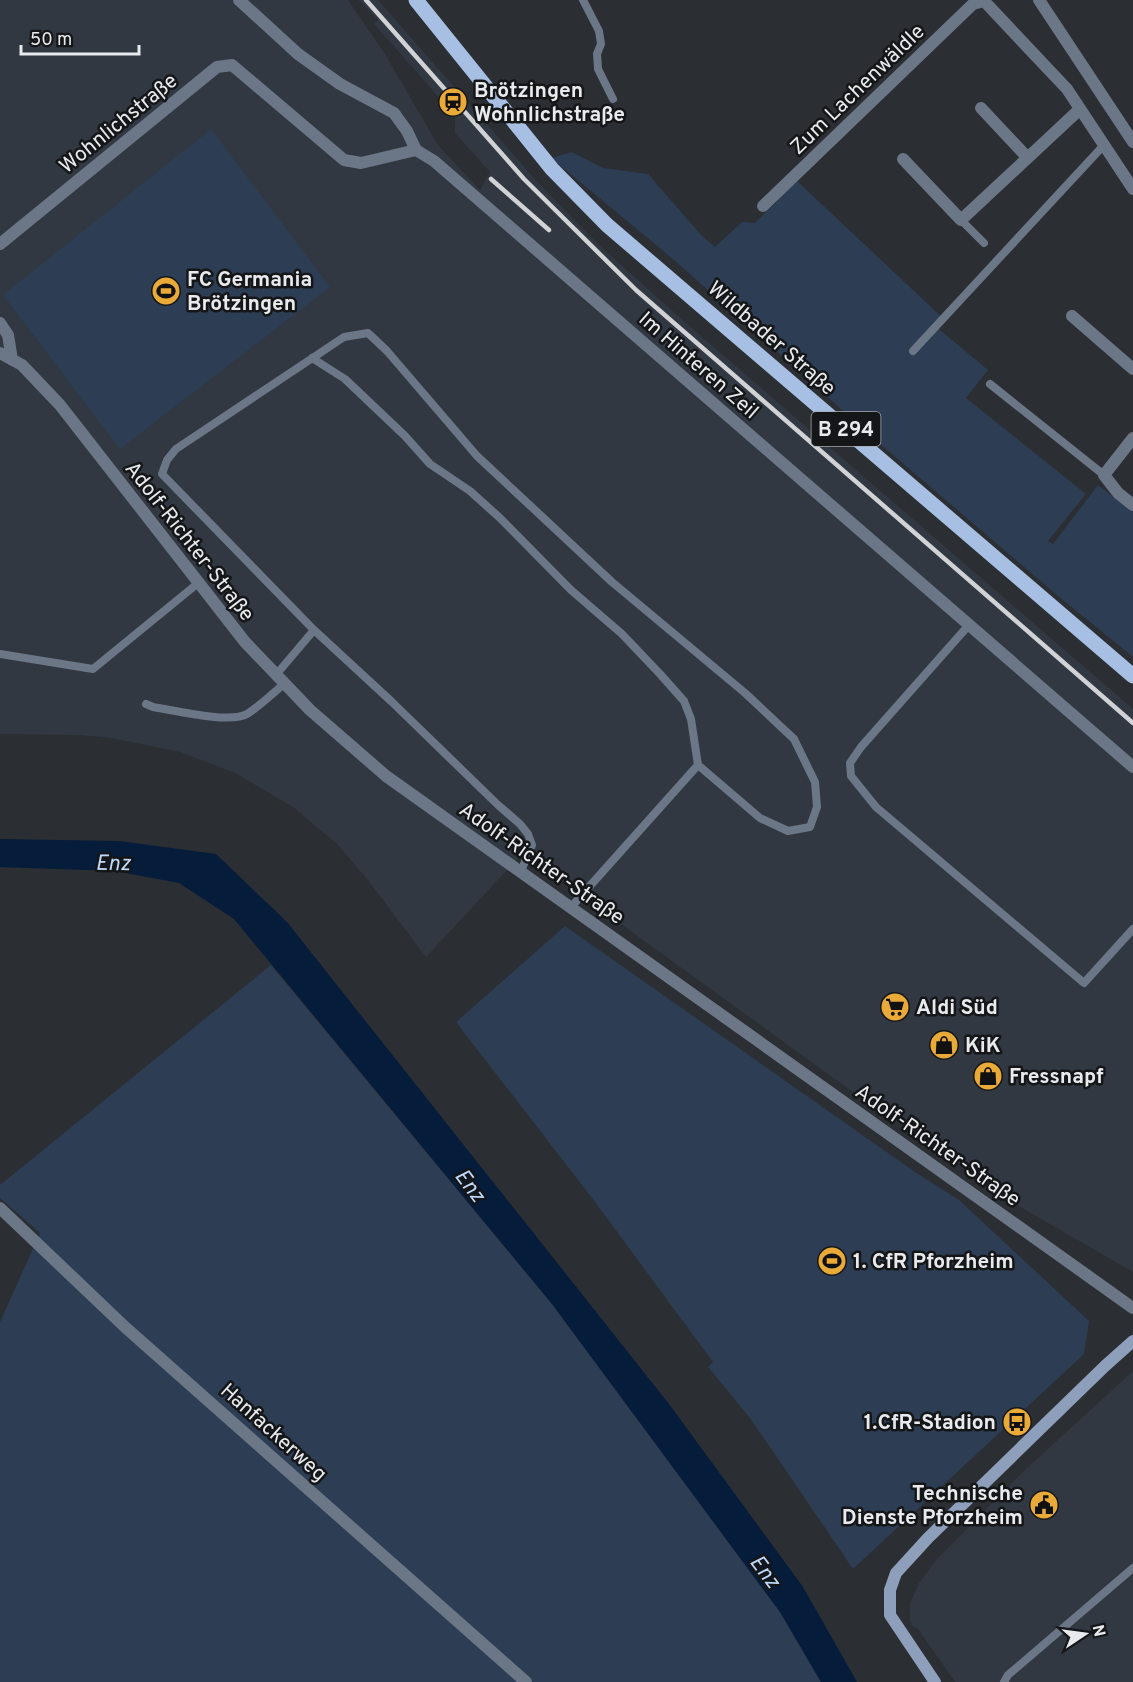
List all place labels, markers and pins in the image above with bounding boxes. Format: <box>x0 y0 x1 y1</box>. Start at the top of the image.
place label: Brötzingen Wohnlichstraße <box>474 78 625 129</box>
station icon: Brötzingen Wohnlichstraße <box>437 86 469 118</box>
place label: FC Germania Brötzingen <box>187 267 312 318</box>
sports icon: FC Germania Brötzingen <box>150 275 182 307</box>
supermarket icon: Aldi Süd <box>879 991 911 1023</box>
place label: Aldi Süd <box>916 995 998 1022</box>
shop icon: KiK <box>928 1029 960 1061</box>
place label: KiK <box>965 1033 1001 1060</box>
shop icon: Fressnapf <box>972 1060 1004 1092</box>
place label: Fressnapf <box>1009 1064 1104 1091</box>
sports icon: 1. CfR Pforzheim <box>816 1245 848 1277</box>
place label: 1. CfR Pforzheim <box>853 1249 1014 1276</box>
bus stop icon: 1.CfR-Stadion <box>1001 1406 1033 1438</box>
place label: 1.CfR-Stadion <box>864 1410 996 1437</box>
place label: Technische Dienste Pforzheim <box>842 1481 1023 1532</box>
public building icon: Technische Dienste Pforzheim <box>1028 1489 1060 1521</box>

